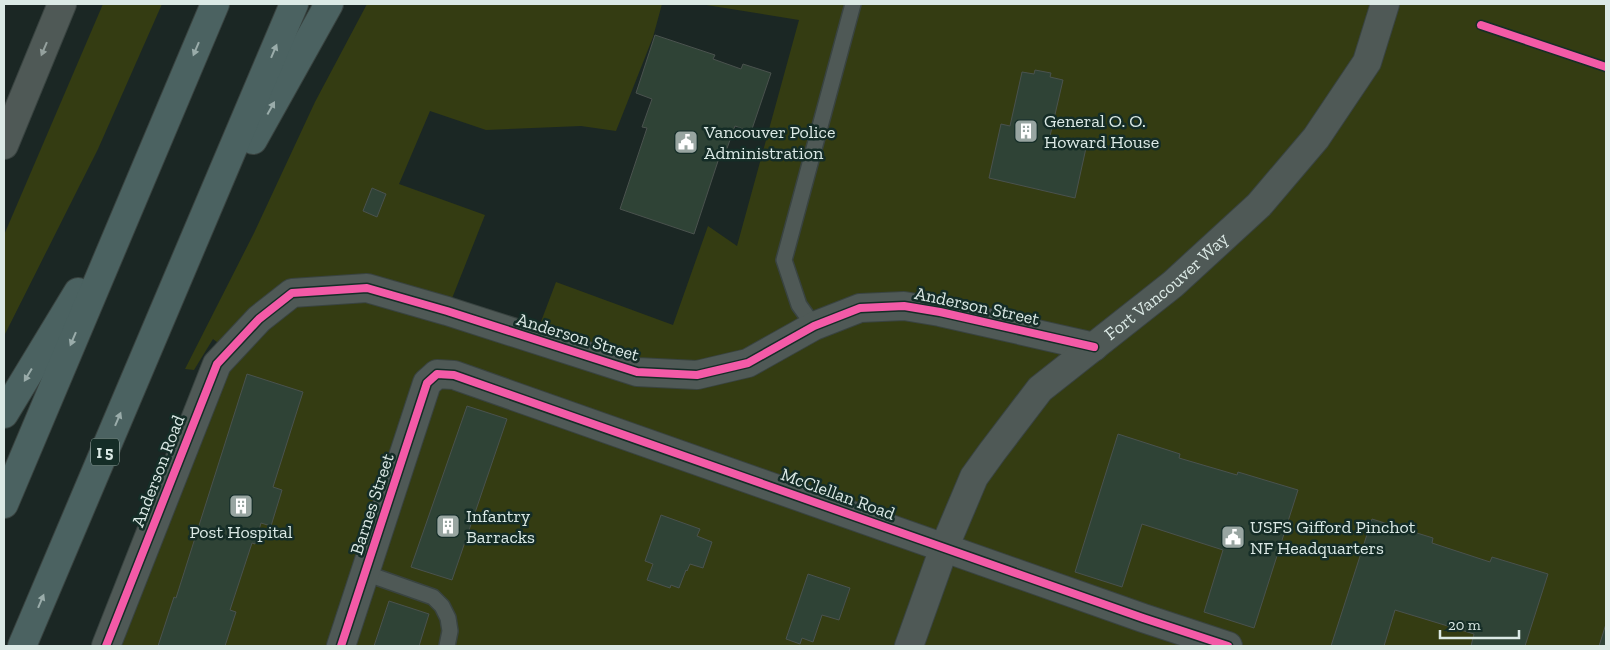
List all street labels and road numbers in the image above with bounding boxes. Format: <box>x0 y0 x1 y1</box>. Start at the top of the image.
street label: Fort Vancouver Way <box>1100 227 1233 345</box>
street label: Anderson Street <box>913 282 1042 330</box>
street label: Anderson Street <box>514 308 642 366</box>
street label: Anderson Road <box>127 412 189 530</box>
road number: I 5 <box>91 438 119 466</box>
street label: Barnes Street <box>345 450 399 557</box>
street label: McClellan Road <box>778 463 898 525</box>

